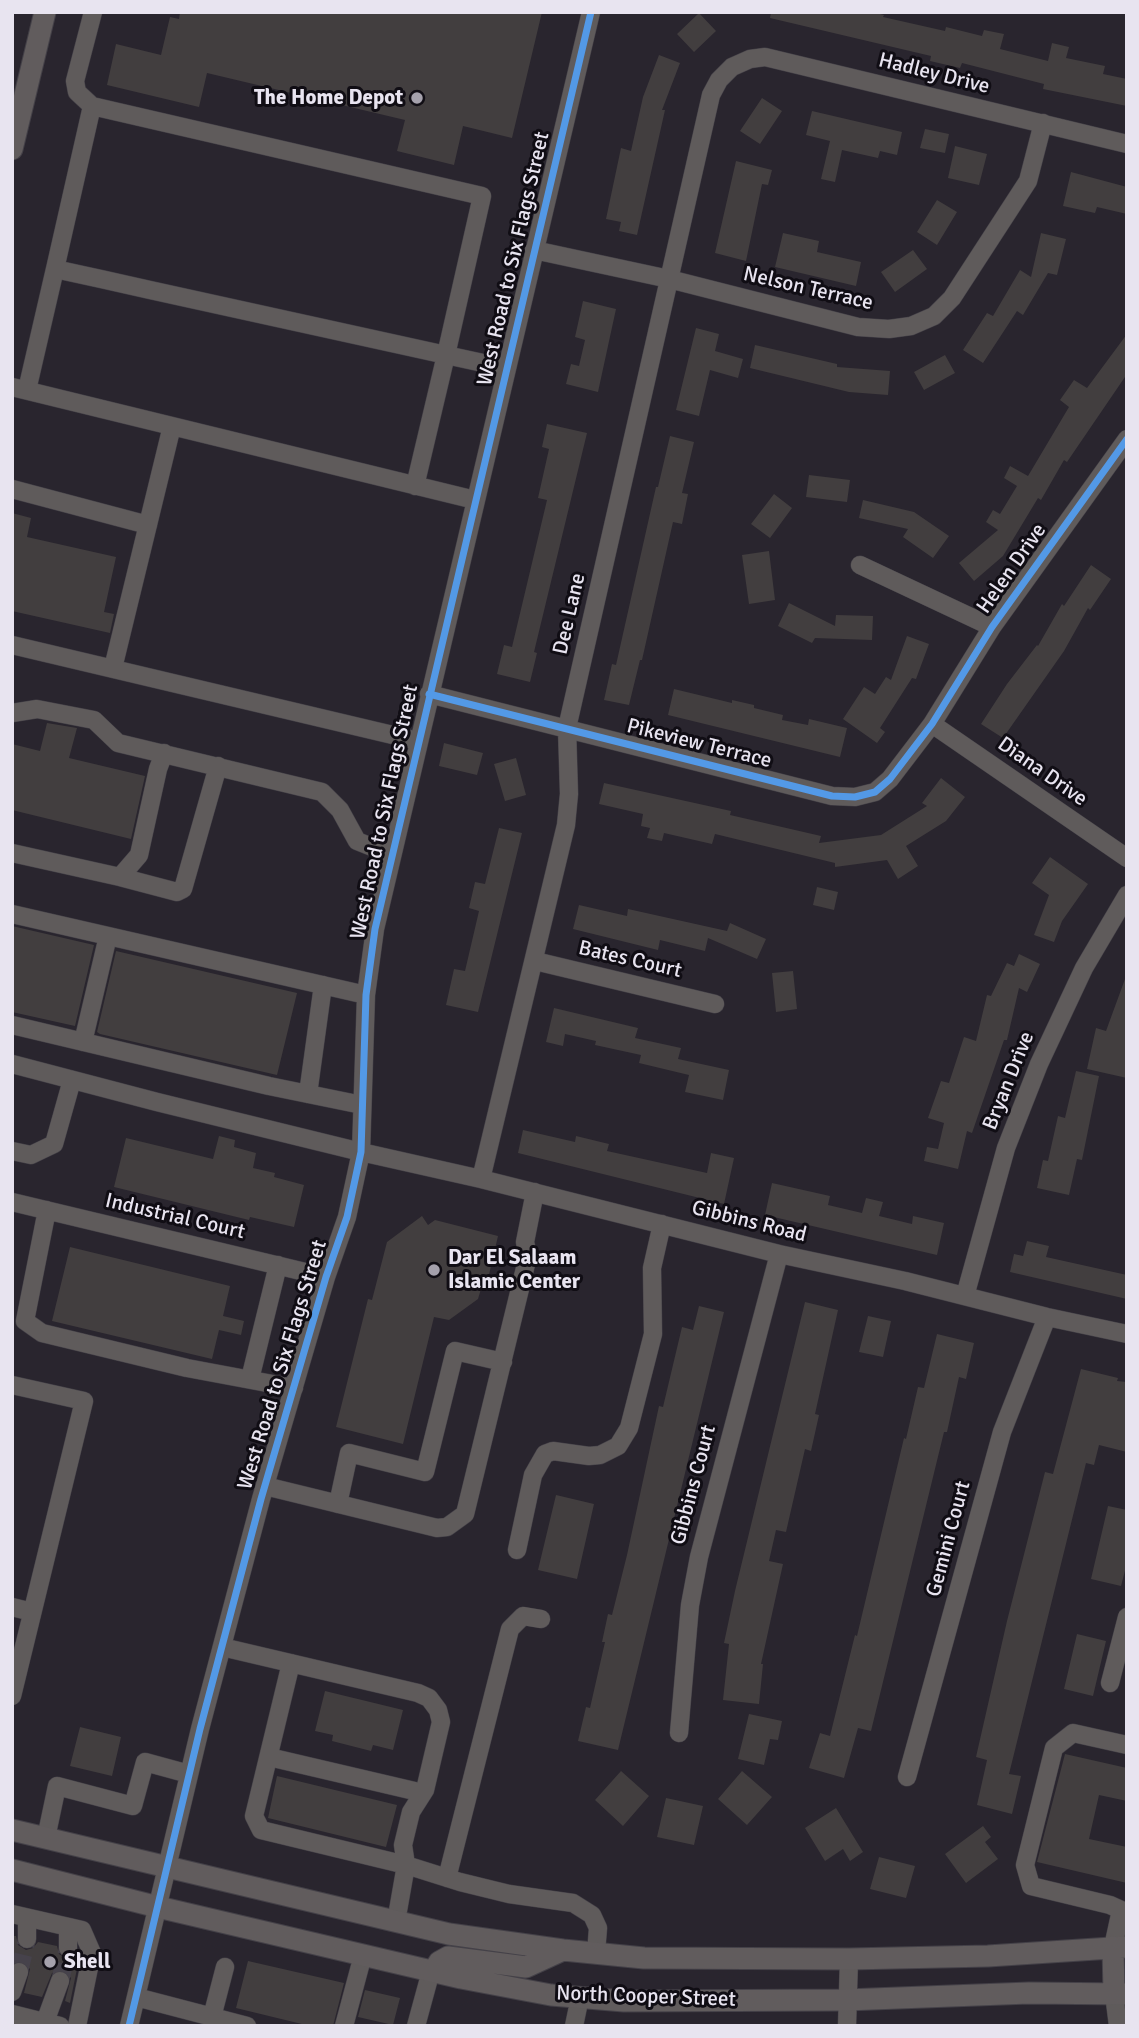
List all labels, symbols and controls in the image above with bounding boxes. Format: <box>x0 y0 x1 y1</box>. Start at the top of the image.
street label: Hadley Drive <box>876 48 992 100</box>
place label: The Home Depot <box>254 85 403 111</box>
marker: The Home Depot <box>409 90 425 106</box>
street label: West Road to Six Flags Street <box>473 130 555 388</box>
street label: Nelson Terrace <box>741 262 875 316</box>
street label: Helen Drive <box>972 519 1052 619</box>
street label: Dee Lane <box>548 571 592 657</box>
street label: West Road to Six Flags Street <box>346 682 424 942</box>
street label: Pikeview Terrace <box>624 714 774 774</box>
street label: Diana Drive <box>992 732 1092 812</box>
street label: Bates Court <box>576 936 684 984</box>
street label: Bryan Drive <box>978 1028 1040 1134</box>
street label: Industrial Court <box>103 1189 247 1245</box>
street label: Gibbins Road <box>689 1196 809 1248</box>
street label: West Road to Six Flags Street <box>233 1237 333 1493</box>
place label: Dar El Salaam Islamic Center <box>448 1245 580 1295</box>
marker: Dar El Salaam Islamic Center <box>426 1262 442 1278</box>
street label: Gibbins Court <box>666 1422 722 1548</box>
street label: Gemini Court <box>921 1478 977 1600</box>
place label: Shell <box>64 1949 110 1975</box>
marker: Shell <box>42 1954 58 1970</box>
street label: North Cooper Street <box>556 1981 736 2013</box>

